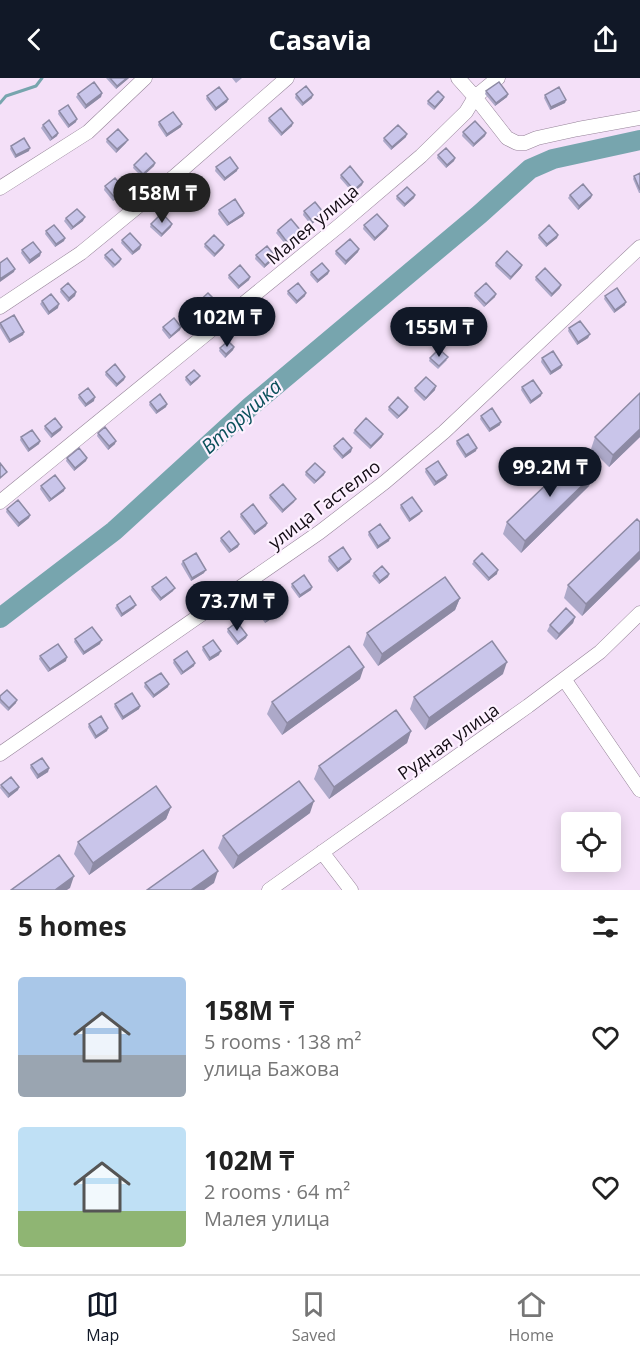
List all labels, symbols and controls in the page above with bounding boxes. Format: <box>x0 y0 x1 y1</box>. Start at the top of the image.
text: Casavia <box>268 21 372 58</box>
icon: back <box>18 23 51 56</box>
icon: share <box>589 23 622 56</box>
pin: 158M ₸ <box>113 173 211 224</box>
street label: Малея улица <box>261 178 363 270</box>
text: 158M ₸ <box>127 179 197 206</box>
pin: 102M ₸ <box>178 297 276 348</box>
text: 102M ₸ <box>192 303 262 330</box>
pin: 155M ₸ <box>390 307 488 358</box>
text: 155M ₸ <box>404 313 474 340</box>
water label: Вторушка <box>195 373 287 459</box>
pin: 99.2M ₸ <box>495 447 605 498</box>
text: 99.2M ₸ <box>513 453 587 480</box>
street label: улица Гастелло <box>263 454 385 554</box>
pin: 73.7M ₸ <box>182 581 292 632</box>
text: 73.7M ₸ <box>200 587 274 614</box>
street label: Рудная улица <box>393 697 503 785</box>
map controls <box>561 812 621 872</box>
button: locate <box>561 812 621 872</box>
text: 5 homes <box>18 908 127 944</box>
icon: filters <box>589 910 622 943</box>
text: 158M ₸ <box>204 992 294 1028</box>
icon: home <box>66 1001 138 1073</box>
icon: heart <box>589 1021 622 1054</box>
text: 5 rooms · 138 m² <box>204 1028 362 1055</box>
text: улица Бажова <box>204 1055 340 1082</box>
text: 102M ₸ <box>204 1142 294 1178</box>
icon: home <box>66 1151 138 1223</box>
icon: heart <box>589 1171 622 1204</box>
text: 2 rooms · 64 m² <box>204 1178 350 1205</box>
text: Малея улица <box>204 1205 330 1232</box>
tab: Map <box>86 1288 119 1346</box>
tab: Saved <box>292 1288 336 1346</box>
tab: Home <box>509 1288 554 1346</box>

